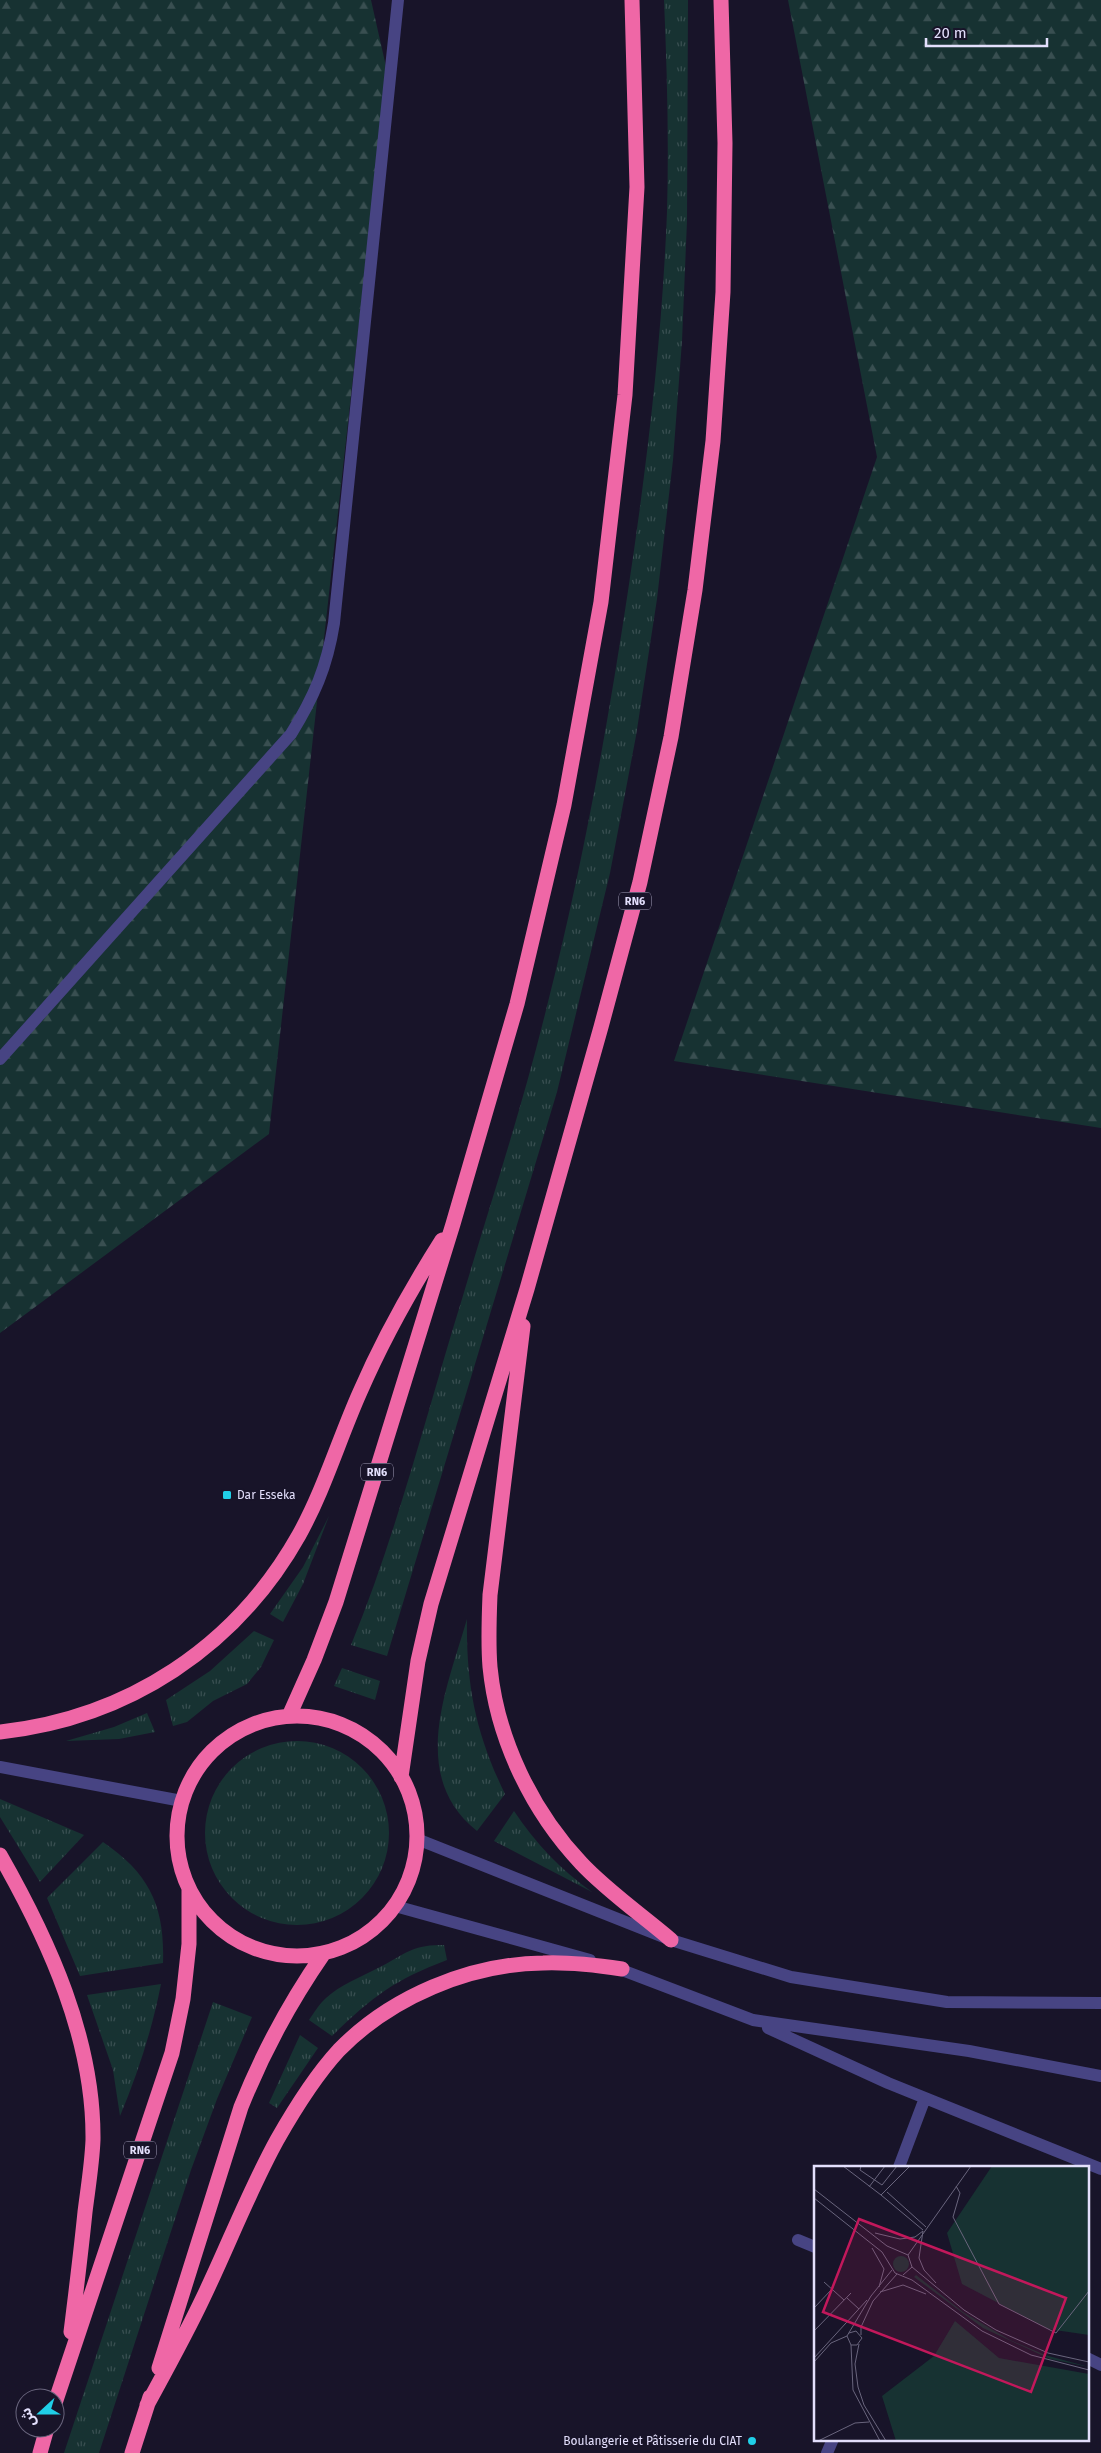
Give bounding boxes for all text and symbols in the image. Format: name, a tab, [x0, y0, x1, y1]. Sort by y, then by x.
scale bar	[926, 15, 1047, 47]
text: 20 m	[934, 24, 967, 42]
road number: RN6	[619, 892, 651, 909]
road number: RN6	[361, 1464, 393, 1480]
place label: Dar Esseka	[237, 1488, 295, 1502]
marker: Dar Esseka	[221, 1489, 233, 1501]
road number: RN6	[124, 2142, 156, 2158]
inset map	[814, 2166, 1088, 2440]
north arrow	[15, 2388, 65, 2438]
text: ش	[17, 2405, 40, 2429]
place label: Boulangerie et Pâtisserie du CIAT	[563, 2434, 743, 2448]
marker: Boulangerie et Pâtisserie du CIAT	[746, 2435, 758, 2447]

